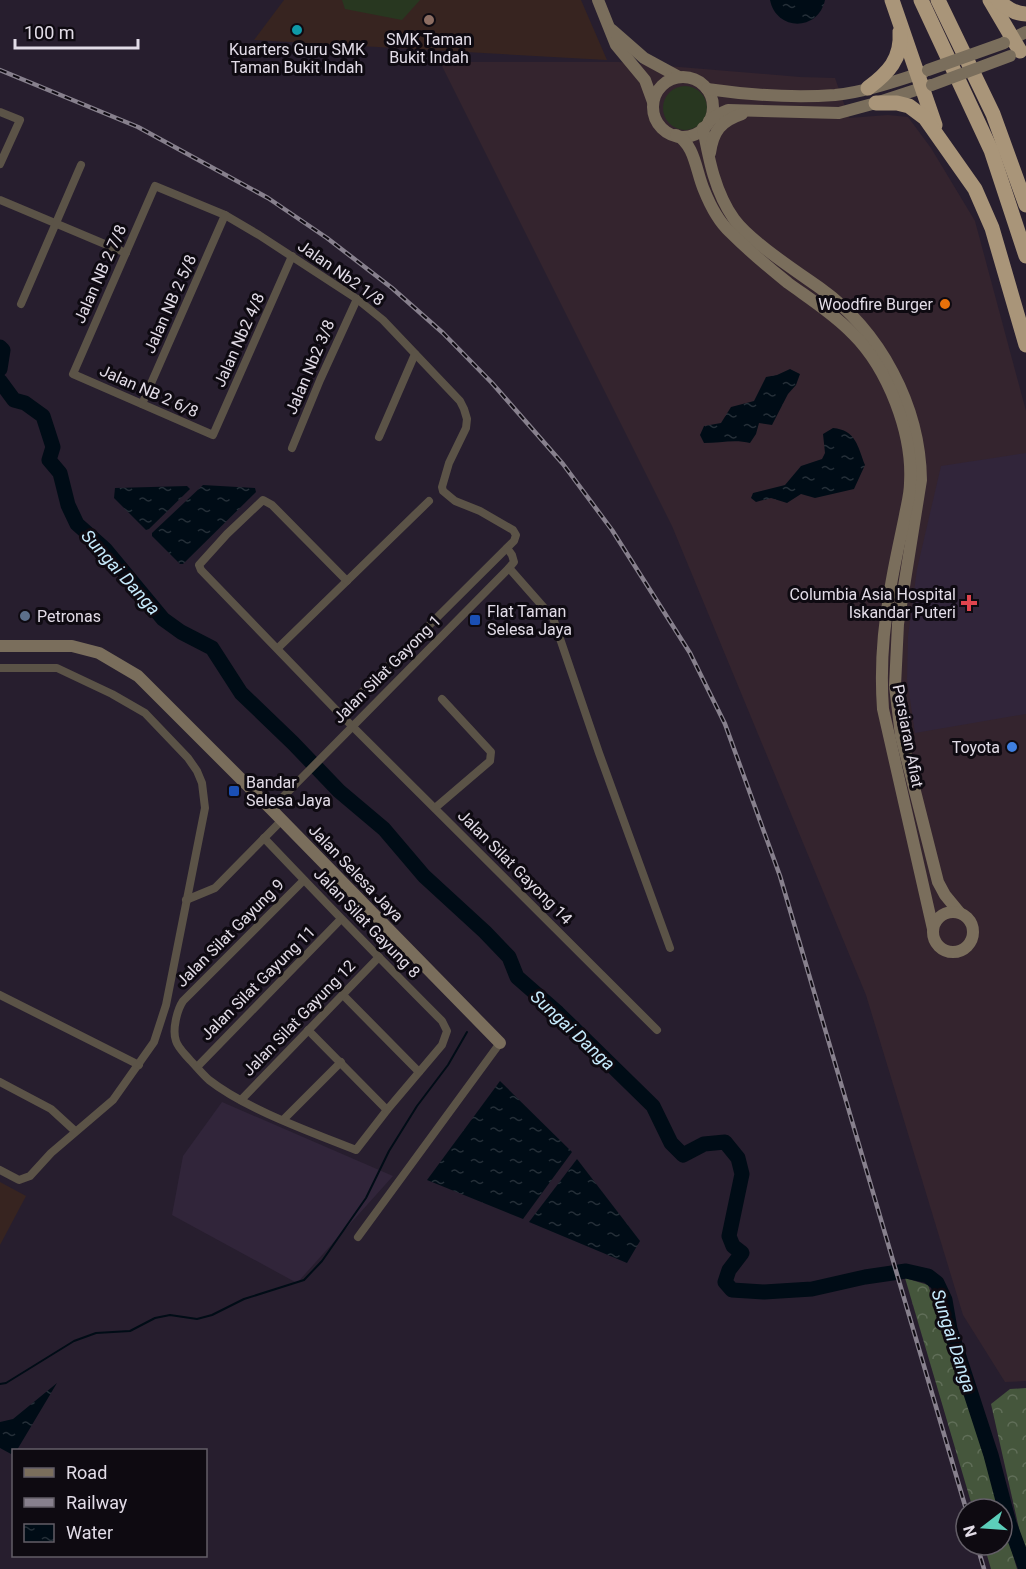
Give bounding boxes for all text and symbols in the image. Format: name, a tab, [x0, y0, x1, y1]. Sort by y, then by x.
scale bar	[15, 12, 138, 50]
marker: SMK Taman Bukit Indah	[422, 13, 436, 27]
text: 100 m	[24, 22, 75, 43]
marker: Kuarters Guru SMK Taman Bukit Indah	[290, 23, 304, 37]
place label: SMK Taman Bukit Indah	[386, 30, 472, 67]
place label: Kuarters Guru SMK Taman Bukit Indah	[229, 40, 366, 77]
street label: Jalan NB 2 7/8	[70, 222, 130, 326]
street label: Jalan Nb2 1/8	[294, 236, 388, 310]
street label: Jalan NB 2 5/8	[140, 252, 200, 356]
street label: Jalan Nb2 4/8	[210, 290, 268, 390]
place label: Woodfire Burger	[818, 295, 934, 314]
marker: Woodfire Burger	[938, 297, 952, 311]
street label: Jalan Nb2 3/8	[282, 317, 338, 417]
street label: Jalan NB 2 6/8	[97, 361, 201, 421]
water label: Sungai Danga	[77, 525, 165, 619]
place label: Columbia Asia Hospital Iskandar Puteri	[789, 585, 956, 622]
marker: Columbia Asia Hospital Iskandar Puteri	[960, 594, 978, 612]
place label: Flat Taman Selesa Jaya	[487, 602, 572, 639]
place label: Petronas	[37, 607, 101, 626]
marker: Petronas	[18, 609, 32, 623]
street label: Jalan Silat Gayong 1	[329, 611, 445, 727]
marker: Flat Taman Selesa Jaya	[468, 613, 482, 627]
street label: Persiaran Afiat	[889, 683, 927, 789]
place label: Toyota	[952, 738, 1000, 757]
marker: Toyota	[1005, 740, 1019, 754]
place label: Bandar Selesa Jaya	[246, 773, 331, 810]
marker: Bandar Selesa Jaya	[227, 784, 241, 798]
street label: Jalan Silat Gayong 14	[454, 806, 576, 928]
street label: Jalan Selesa Jaya	[305, 820, 407, 926]
street label: Jalan Silat Gayung 8	[310, 864, 424, 982]
street label: Jalan Silat Gayung 9	[172, 875, 288, 991]
street label: Jalan Silat Gayung 11	[197, 922, 319, 1044]
street label: Jalan Silat Gayung 12	[239, 956, 359, 1080]
water label: Sungai Danga	[527, 986, 619, 1074]
water label: Sungai Danga	[927, 1287, 981, 1395]
legend	[12, 1449, 207, 1557]
text: Road	[66, 1462, 107, 1483]
text: Railway	[66, 1492, 128, 1513]
north arrow	[954, 1497, 1014, 1557]
text: Water	[66, 1522, 113, 1543]
text: N	[959, 1523, 981, 1539]

